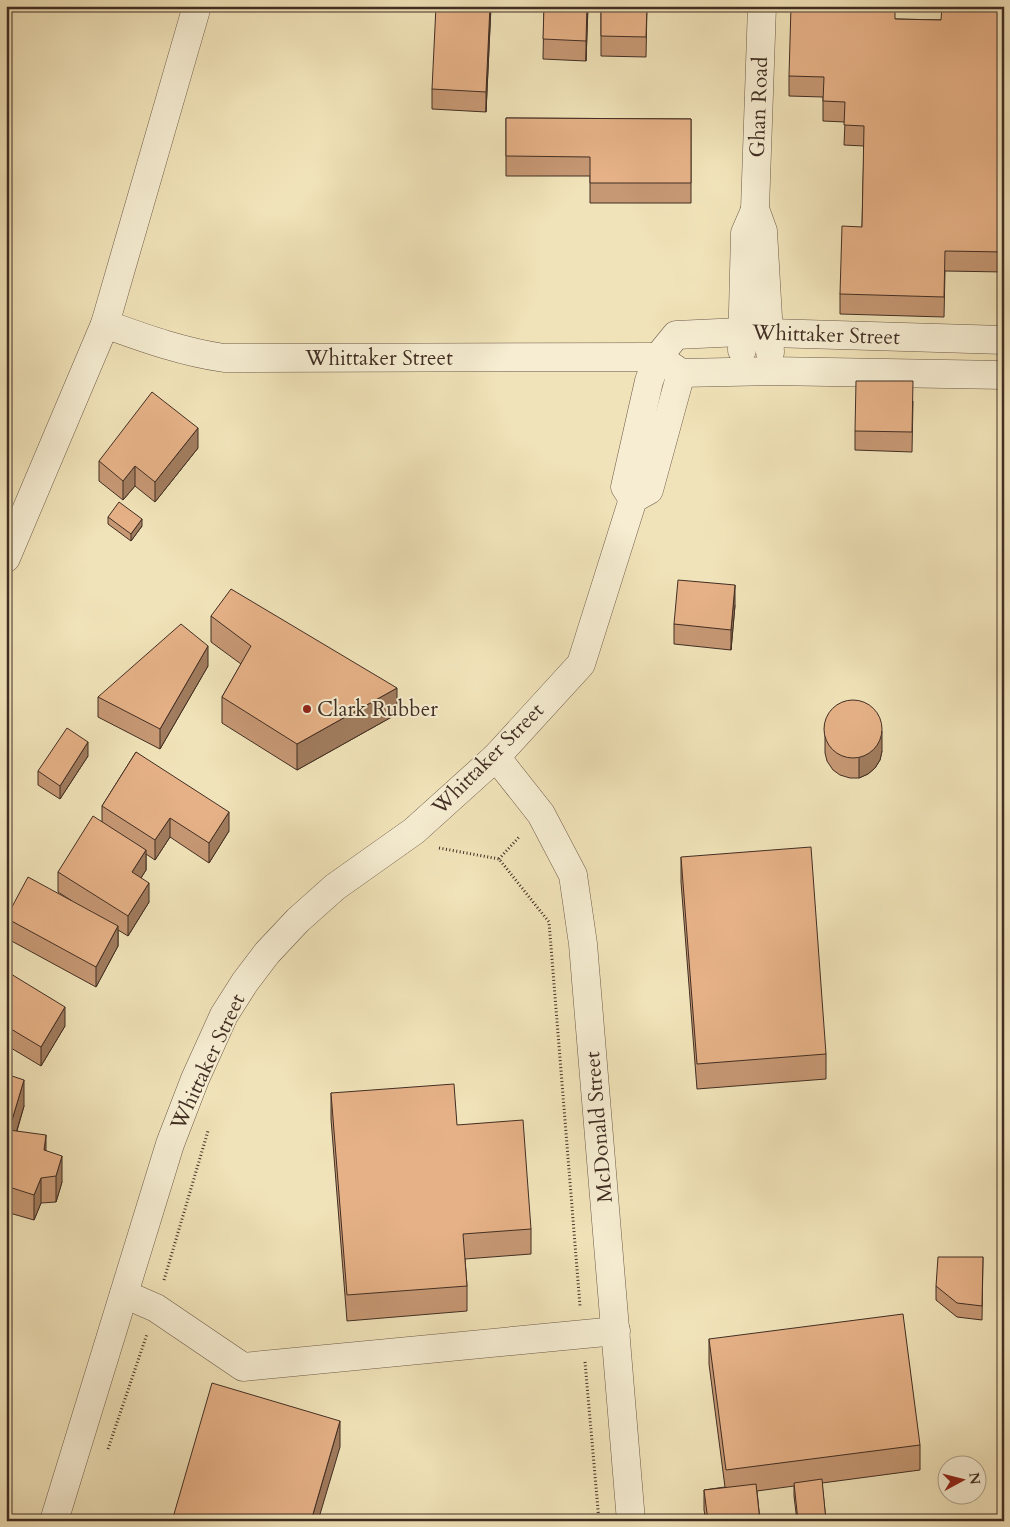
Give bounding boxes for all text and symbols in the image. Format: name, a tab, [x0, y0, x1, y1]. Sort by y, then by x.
street label: Ghan Road	[743, 56, 775, 158]
street label: Whittaker Street	[751, 318, 901, 352]
street label: Whittaker Street	[304, 344, 453, 373]
place label: Clark Rubber	[317, 695, 438, 724]
street label: Whittaker Street	[425, 696, 551, 822]
marker: Clark Rubber	[301, 703, 313, 715]
street label: Whittaker Street	[163, 989, 252, 1136]
street label: McDonald Street	[578, 1050, 620, 1204]
north arrow	[938, 1454, 988, 1504]
text: N	[964, 1471, 985, 1486]

